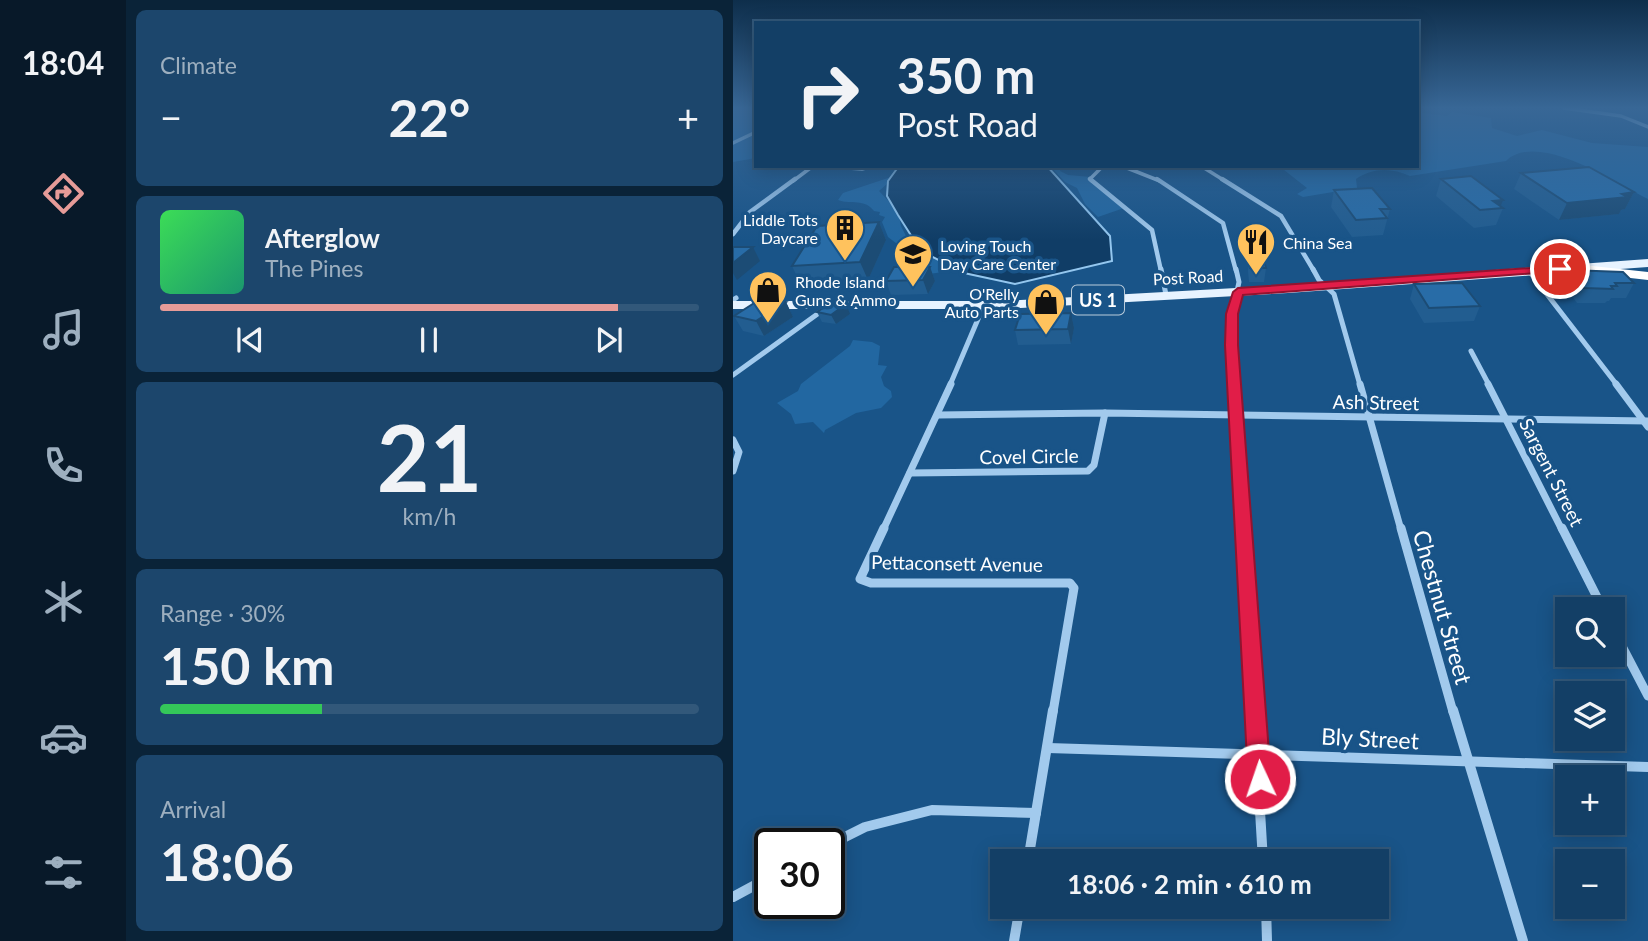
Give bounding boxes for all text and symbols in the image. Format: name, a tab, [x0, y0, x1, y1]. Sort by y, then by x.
text: 18:04	[22, 43, 104, 82]
text: 350 m	[897, 46, 1035, 104]
icon: right	[782, 49, 873, 140]
text: Climate	[160, 51, 237, 79]
text: 22°	[389, 86, 470, 148]
text: −	[160, 94, 182, 140]
text: +	[677, 94, 699, 140]
text: Post Road	[897, 105, 1038, 144]
icon: directions	[39, 169, 88, 218]
building icon: Liddle Tots Daycare	[824, 207, 866, 262]
place label: Liddle Tots Daycare	[743, 210, 818, 247]
restaurant icon: China Sea	[1235, 221, 1277, 276]
text: Afterglow	[265, 222, 380, 254]
school or university icon: Loving Touch Day Care Center	[892, 233, 934, 288]
place label: China Sea	[1283, 233, 1352, 252]
place label: Loving Touch Day Care Center	[940, 236, 1056, 273]
pin	[1530, 239, 1590, 299]
icon: arrive	[1541, 250, 1579, 288]
text: The Pines	[265, 254, 363, 282]
street label: Post Road	[1152, 266, 1224, 288]
shop icon: Rhode Island Guns & Ammo	[747, 269, 789, 324]
place label: Rhode Island Guns & Ammo	[795, 272, 897, 309]
shop icon: O'Relly Auto Parts	[1025, 281, 1067, 336]
place label: O'Relly Auto Parts	[945, 284, 1020, 321]
road number: US 1	[1072, 286, 1124, 314]
icon: music	[39, 305, 88, 354]
icon: previous	[231, 321, 269, 359]
icon: pause	[410, 321, 448, 359]
icon: next	[590, 321, 628, 359]
street label: Ash Street	[1333, 390, 1420, 414]
text: 21	[377, 402, 482, 511]
street label: Sargent Street	[1515, 414, 1589, 530]
icon: phone	[39, 441, 88, 490]
street label: Covel Circle	[979, 444, 1079, 468]
text: km/h	[403, 502, 456, 530]
street label: Chestnut Street	[1408, 527, 1479, 688]
street label: Pettaconsett Avenue	[871, 550, 1043, 576]
icon: climate	[39, 577, 88, 626]
map controls	[1555, 597, 1625, 919]
button: search	[1555, 597, 1625, 667]
text: Range · 30%	[160, 599, 285, 627]
text: 150 km	[160, 634, 334, 696]
button: layers	[1555, 681, 1625, 751]
icon: car	[39, 713, 88, 762]
street label: Bly Street	[1320, 721, 1420, 755]
position arrow	[1223, 742, 1297, 816]
button: +	[1555, 765, 1625, 835]
text: Arrival	[160, 795, 226, 823]
speed limit sign: 30	[754, 828, 845, 919]
text: 18:06	[160, 830, 294, 892]
icon: filters	[39, 848, 88, 897]
button: −	[1555, 849, 1625, 919]
text: 18:06 · 2 min · 610 m	[1067, 868, 1312, 900]

